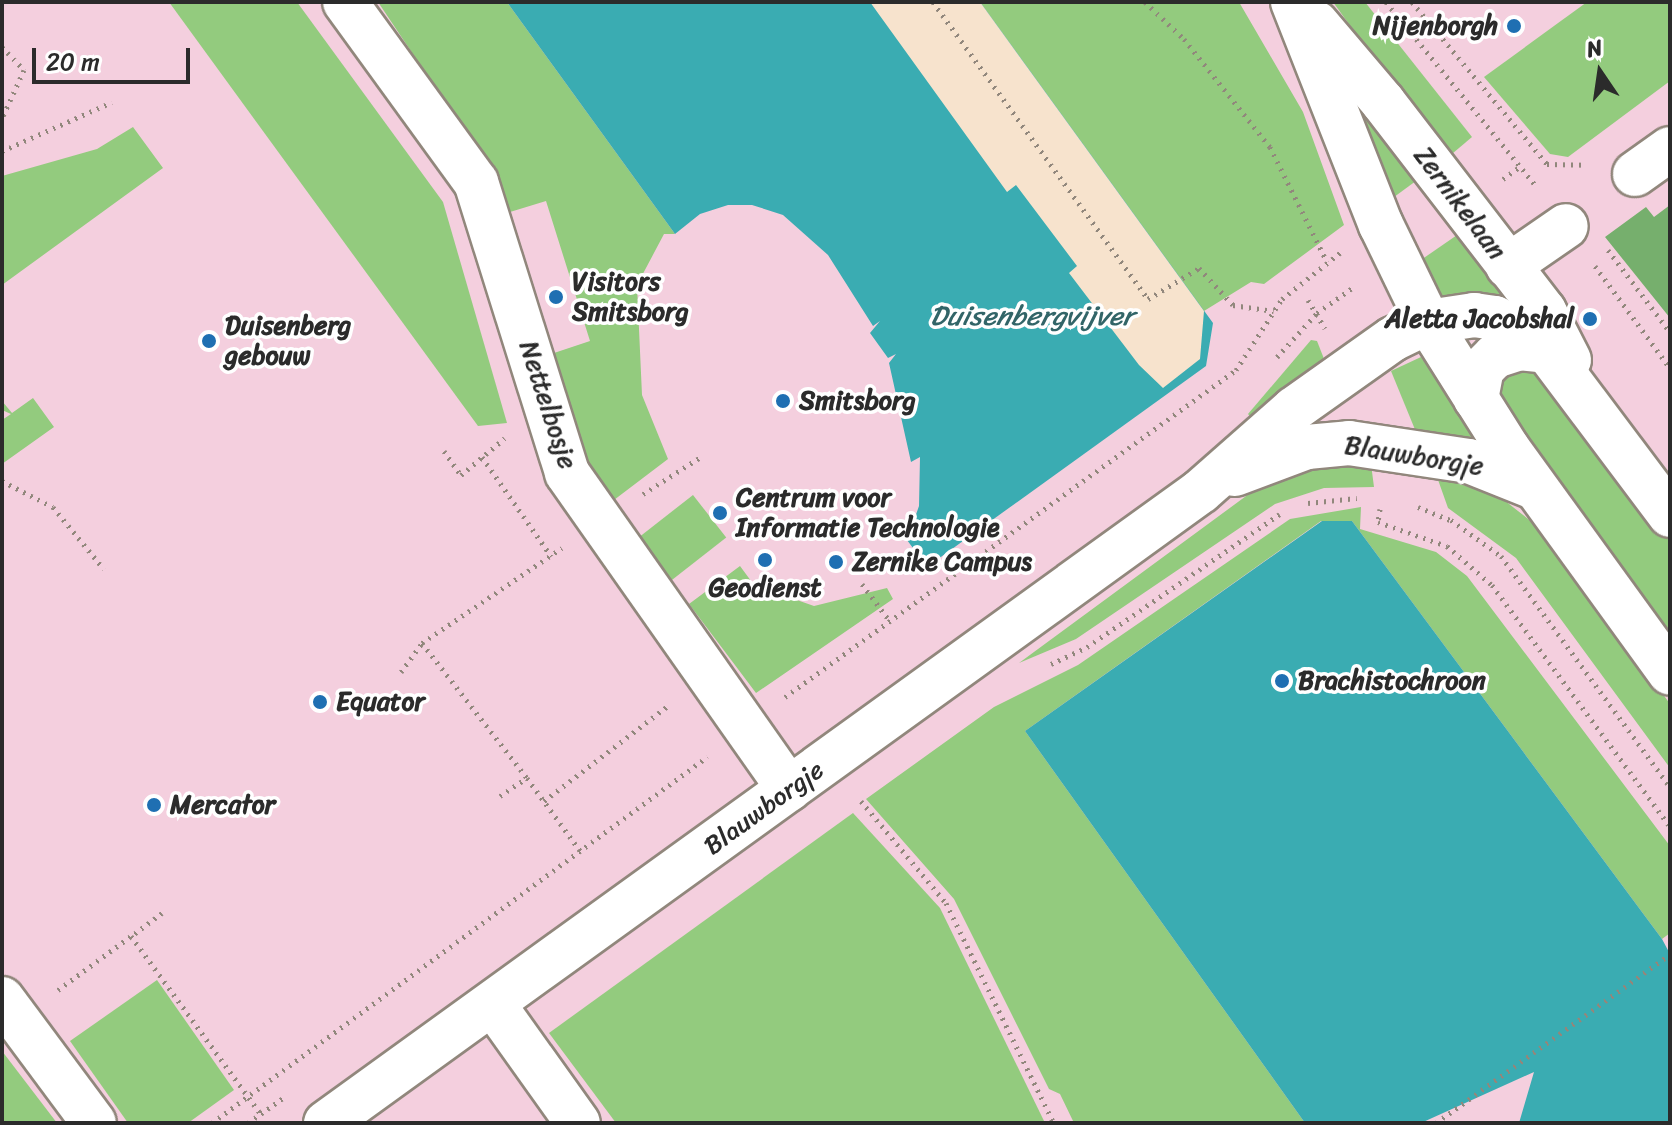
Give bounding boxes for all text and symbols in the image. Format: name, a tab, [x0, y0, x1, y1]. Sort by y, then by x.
place label: Nijenborgh	[1373, 10, 1498, 42]
marker: Nijenborgh	[1505, 17, 1523, 35]
text: N	[1583, 27, 1606, 69]
scale bar	[36, 32, 194, 82]
north arrow	[1560, 32, 1640, 112]
text: 20 m	[46, 41, 100, 83]
street label: Zernikelaan	[1407, 140, 1513, 266]
place label: Visitors Smitsborg	[572, 266, 689, 328]
marker: Visitors Smitsborg	[547, 288, 565, 306]
water label: Duisenbergvijver	[930, 299, 1134, 333]
place label: Aletta Jacobshal	[1385, 303, 1574, 335]
place label: Duisenberg gebouw	[225, 310, 351, 372]
marker: Aletta Jacobshal	[1581, 310, 1599, 328]
marker: Duisenberg gebouw	[200, 332, 218, 350]
street label: Nettelbosje	[513, 337, 583, 473]
place label: Smitsborg	[799, 385, 916, 417]
marker: Smitsborg	[774, 392, 792, 410]
street label: Blauwborgje	[1342, 430, 1486, 482]
place label: Centrum voor Informatie Technologie	[736, 482, 1000, 544]
marker: Centrum voor Informatie Technologie	[711, 504, 729, 522]
place label: Zernike Campus	[852, 546, 1032, 578]
marker: Geodienst	[756, 551, 774, 569]
marker: Zernike Campus	[827, 553, 845, 571]
place label: Geodienst	[708, 572, 822, 604]
place label: Brachistochroon	[1298, 665, 1486, 697]
marker: Brachistochroon	[1273, 672, 1291, 690]
place label: Equator	[336, 686, 425, 718]
marker: Equator	[311, 693, 329, 711]
street label: Blauwborgje	[698, 754, 830, 862]
place label: Mercator	[170, 789, 275, 821]
marker: Mercator	[145, 796, 163, 814]

